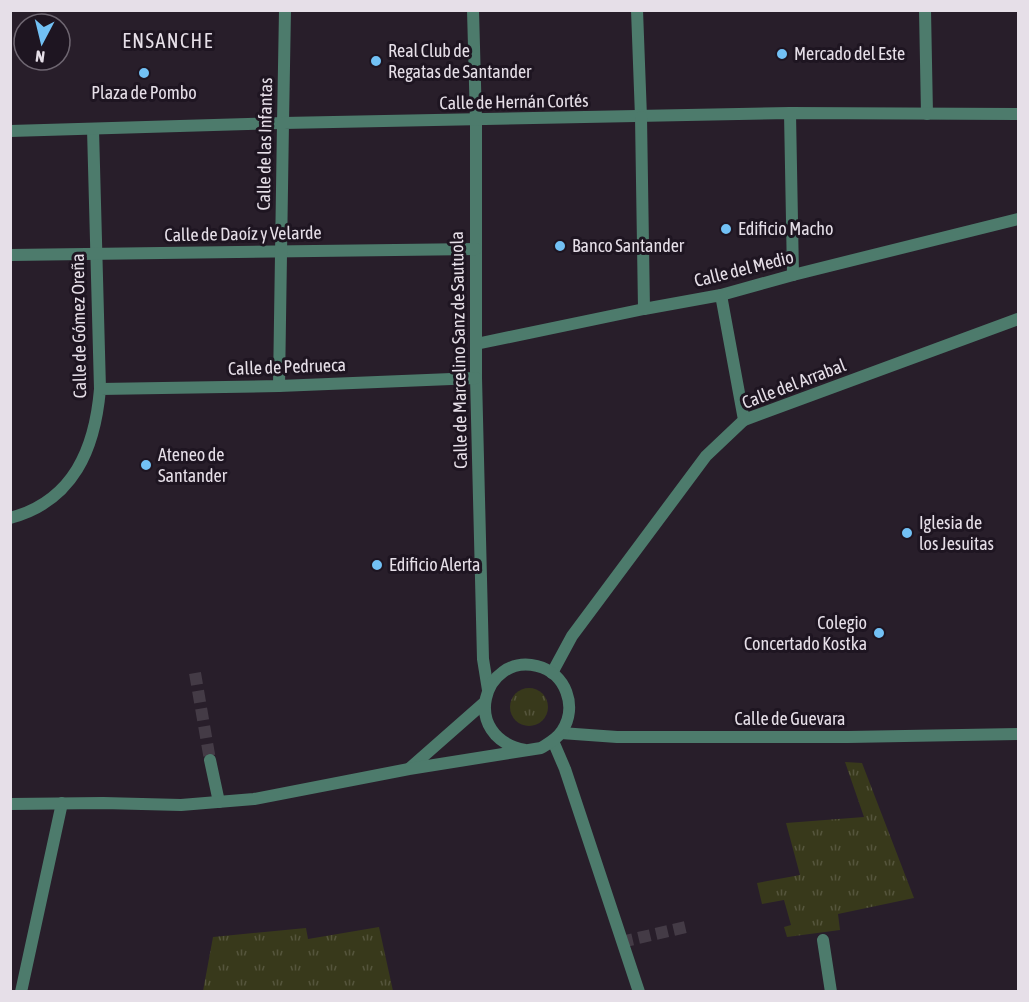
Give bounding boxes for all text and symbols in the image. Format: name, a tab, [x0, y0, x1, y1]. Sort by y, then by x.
north arrow	[12, 12, 72, 72]
district label: ENSANCHE	[122, 29, 214, 52]
place label: Real Club de Regatas de Santander	[388, 40, 532, 82]
place label: Mercado del Este	[794, 43, 905, 64]
text: N	[34, 47, 46, 66]
marker: Mercado del Este	[775, 47, 789, 61]
marker: Real Club de Regatas de Santander	[369, 54, 383, 68]
marker: Plaza de Pombo	[137, 66, 151, 80]
street label: Calle de las Infantas	[253, 77, 276, 211]
place label: Plaza de Pombo	[91, 82, 197, 103]
street label: Calle de Hernán Cortés	[439, 90, 589, 113]
place label: Edificio Macho	[738, 218, 833, 239]
street label: Calle de Daoíz y Velarde	[164, 222, 322, 245]
marker: Edificio Macho	[719, 222, 733, 236]
street label: Calle de Marcelino Sanz de Sautuola	[446, 231, 471, 469]
place label: Banco Santander	[572, 235, 685, 256]
marker: Banco Santander	[553, 239, 567, 253]
street label: Calle del Medio	[692, 246, 796, 291]
street label: Calle de Gómez Oreña	[67, 253, 90, 399]
street label: Calle de Pedrueca	[228, 354, 346, 379]
street label: Calle del Arrabal	[739, 354, 849, 413]
place label: Ateneo de Santander	[158, 444, 228, 486]
marker: Ateneo de Santander	[139, 458, 153, 472]
place label: Iglesia de los Jesuitas	[919, 512, 994, 554]
marker: Iglesia de los Jesuitas	[900, 526, 914, 540]
place label: Edificio Alerta	[389, 554, 480, 575]
marker: Edificio Alerta	[370, 558, 384, 572]
place label: Colegio Concertado Kostka	[744, 612, 867, 654]
marker: Colegio Concertado Kostka	[872, 626, 886, 640]
street label: Calle de Guevara	[735, 708, 845, 729]

